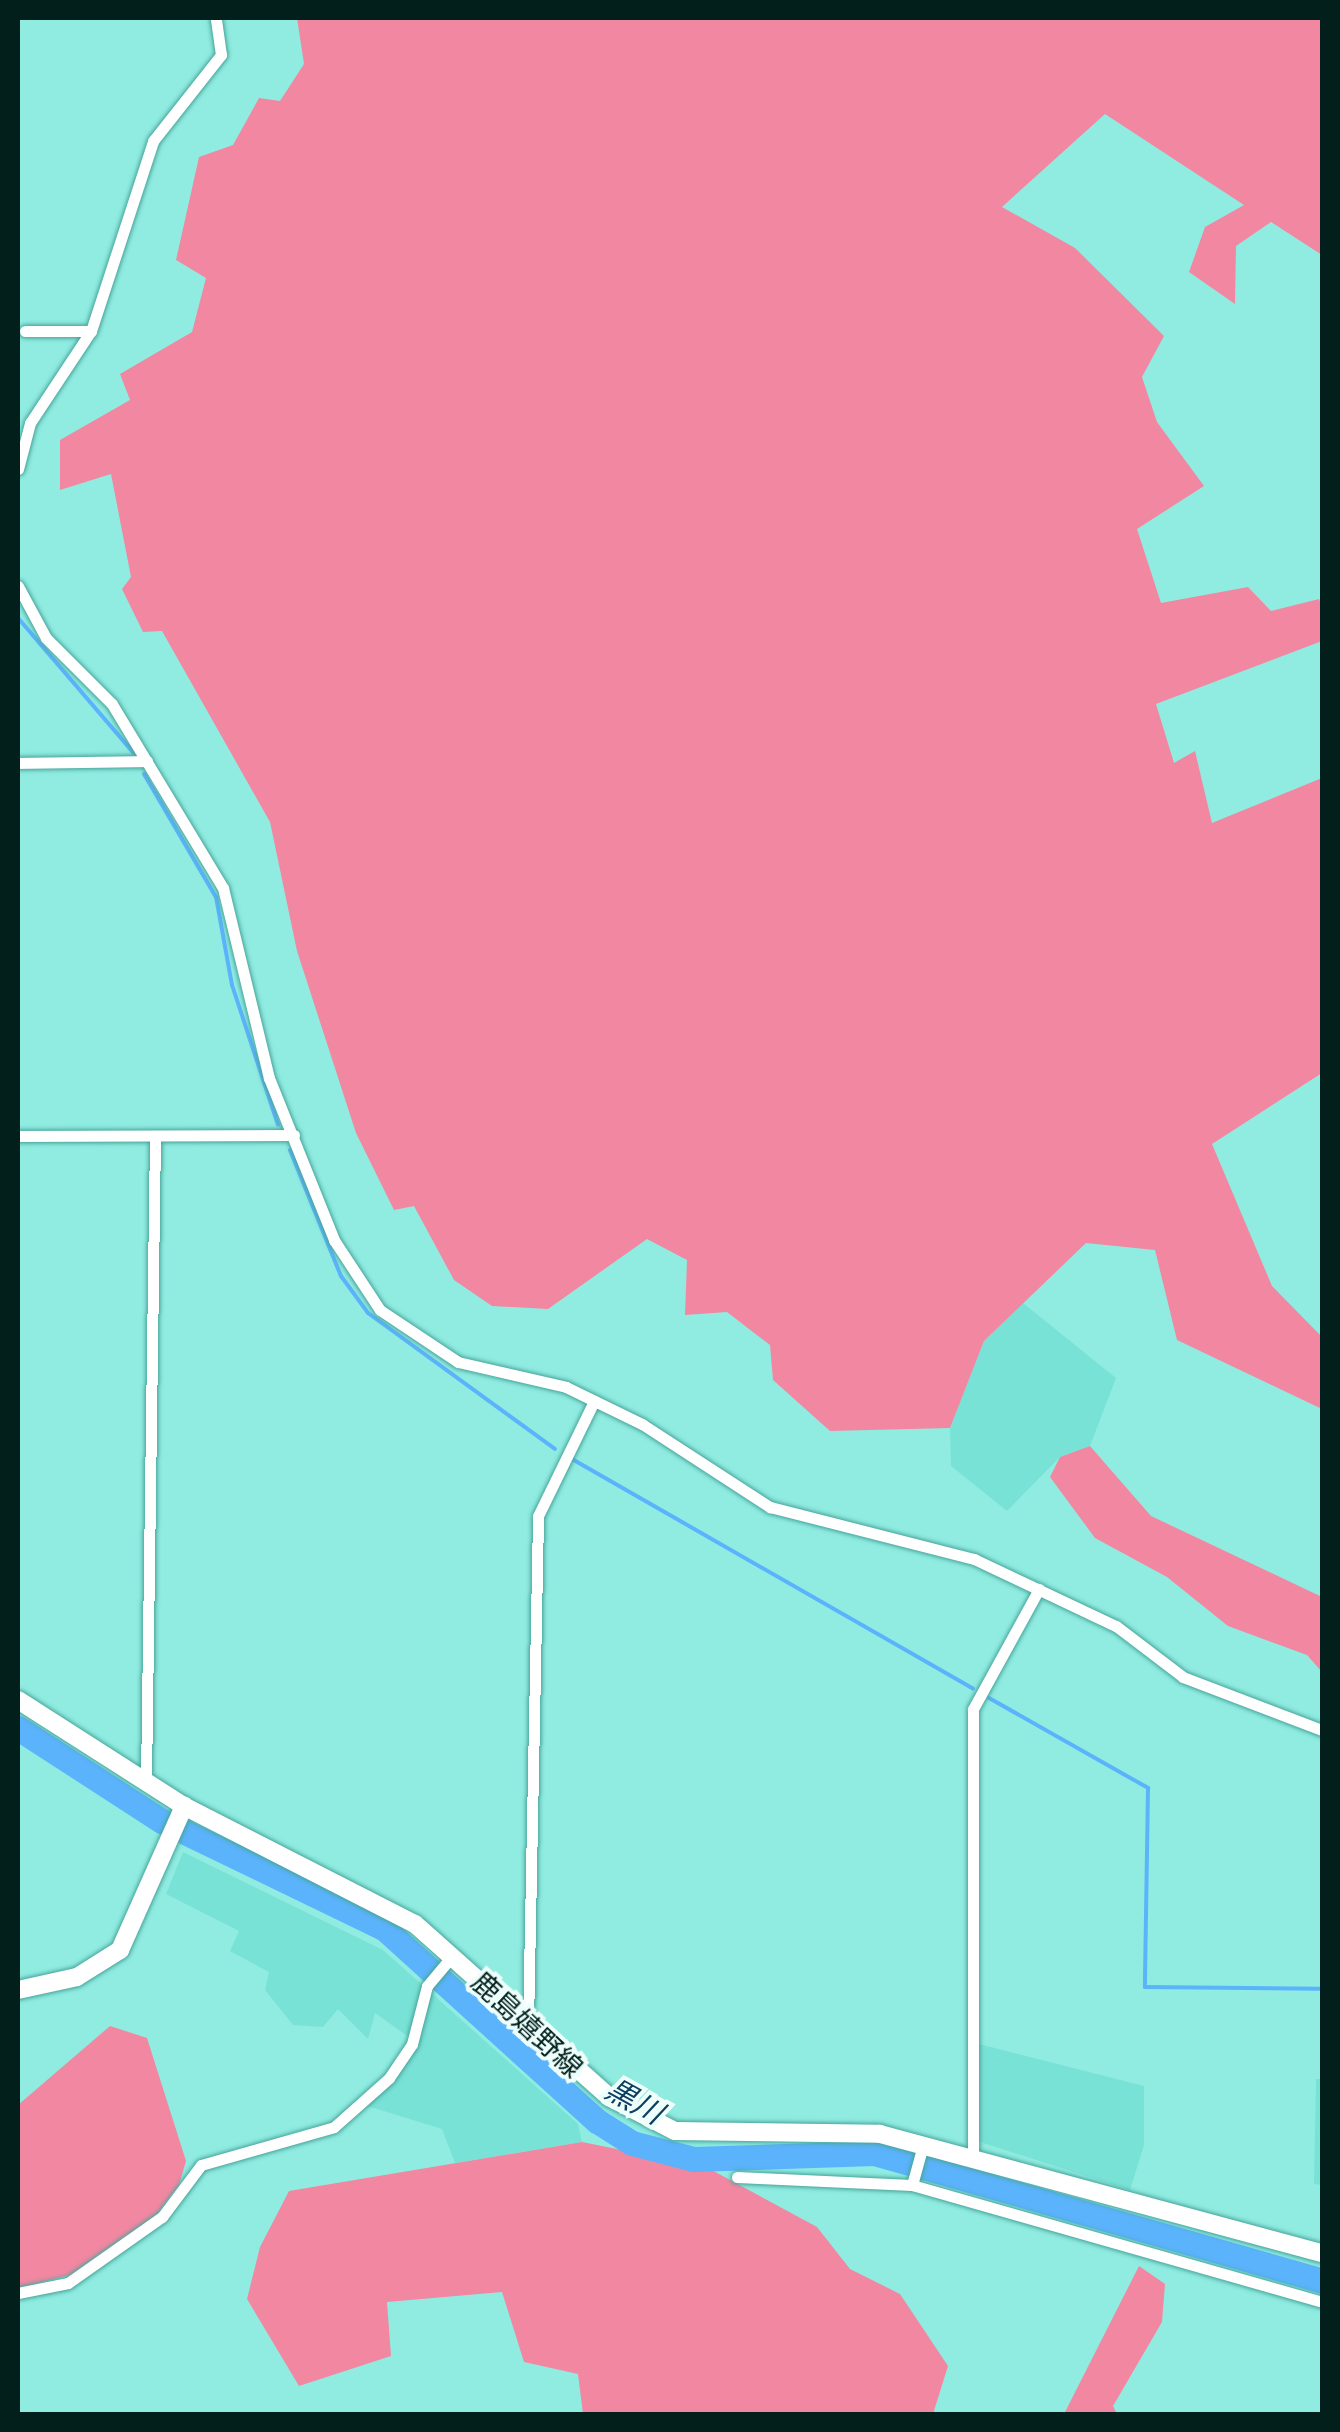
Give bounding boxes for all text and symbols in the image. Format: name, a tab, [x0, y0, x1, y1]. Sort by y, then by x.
street label: 鹿島嬉野線	[465, 1964, 591, 2084]
water label: 黒川	[600, 2070, 670, 2130]

